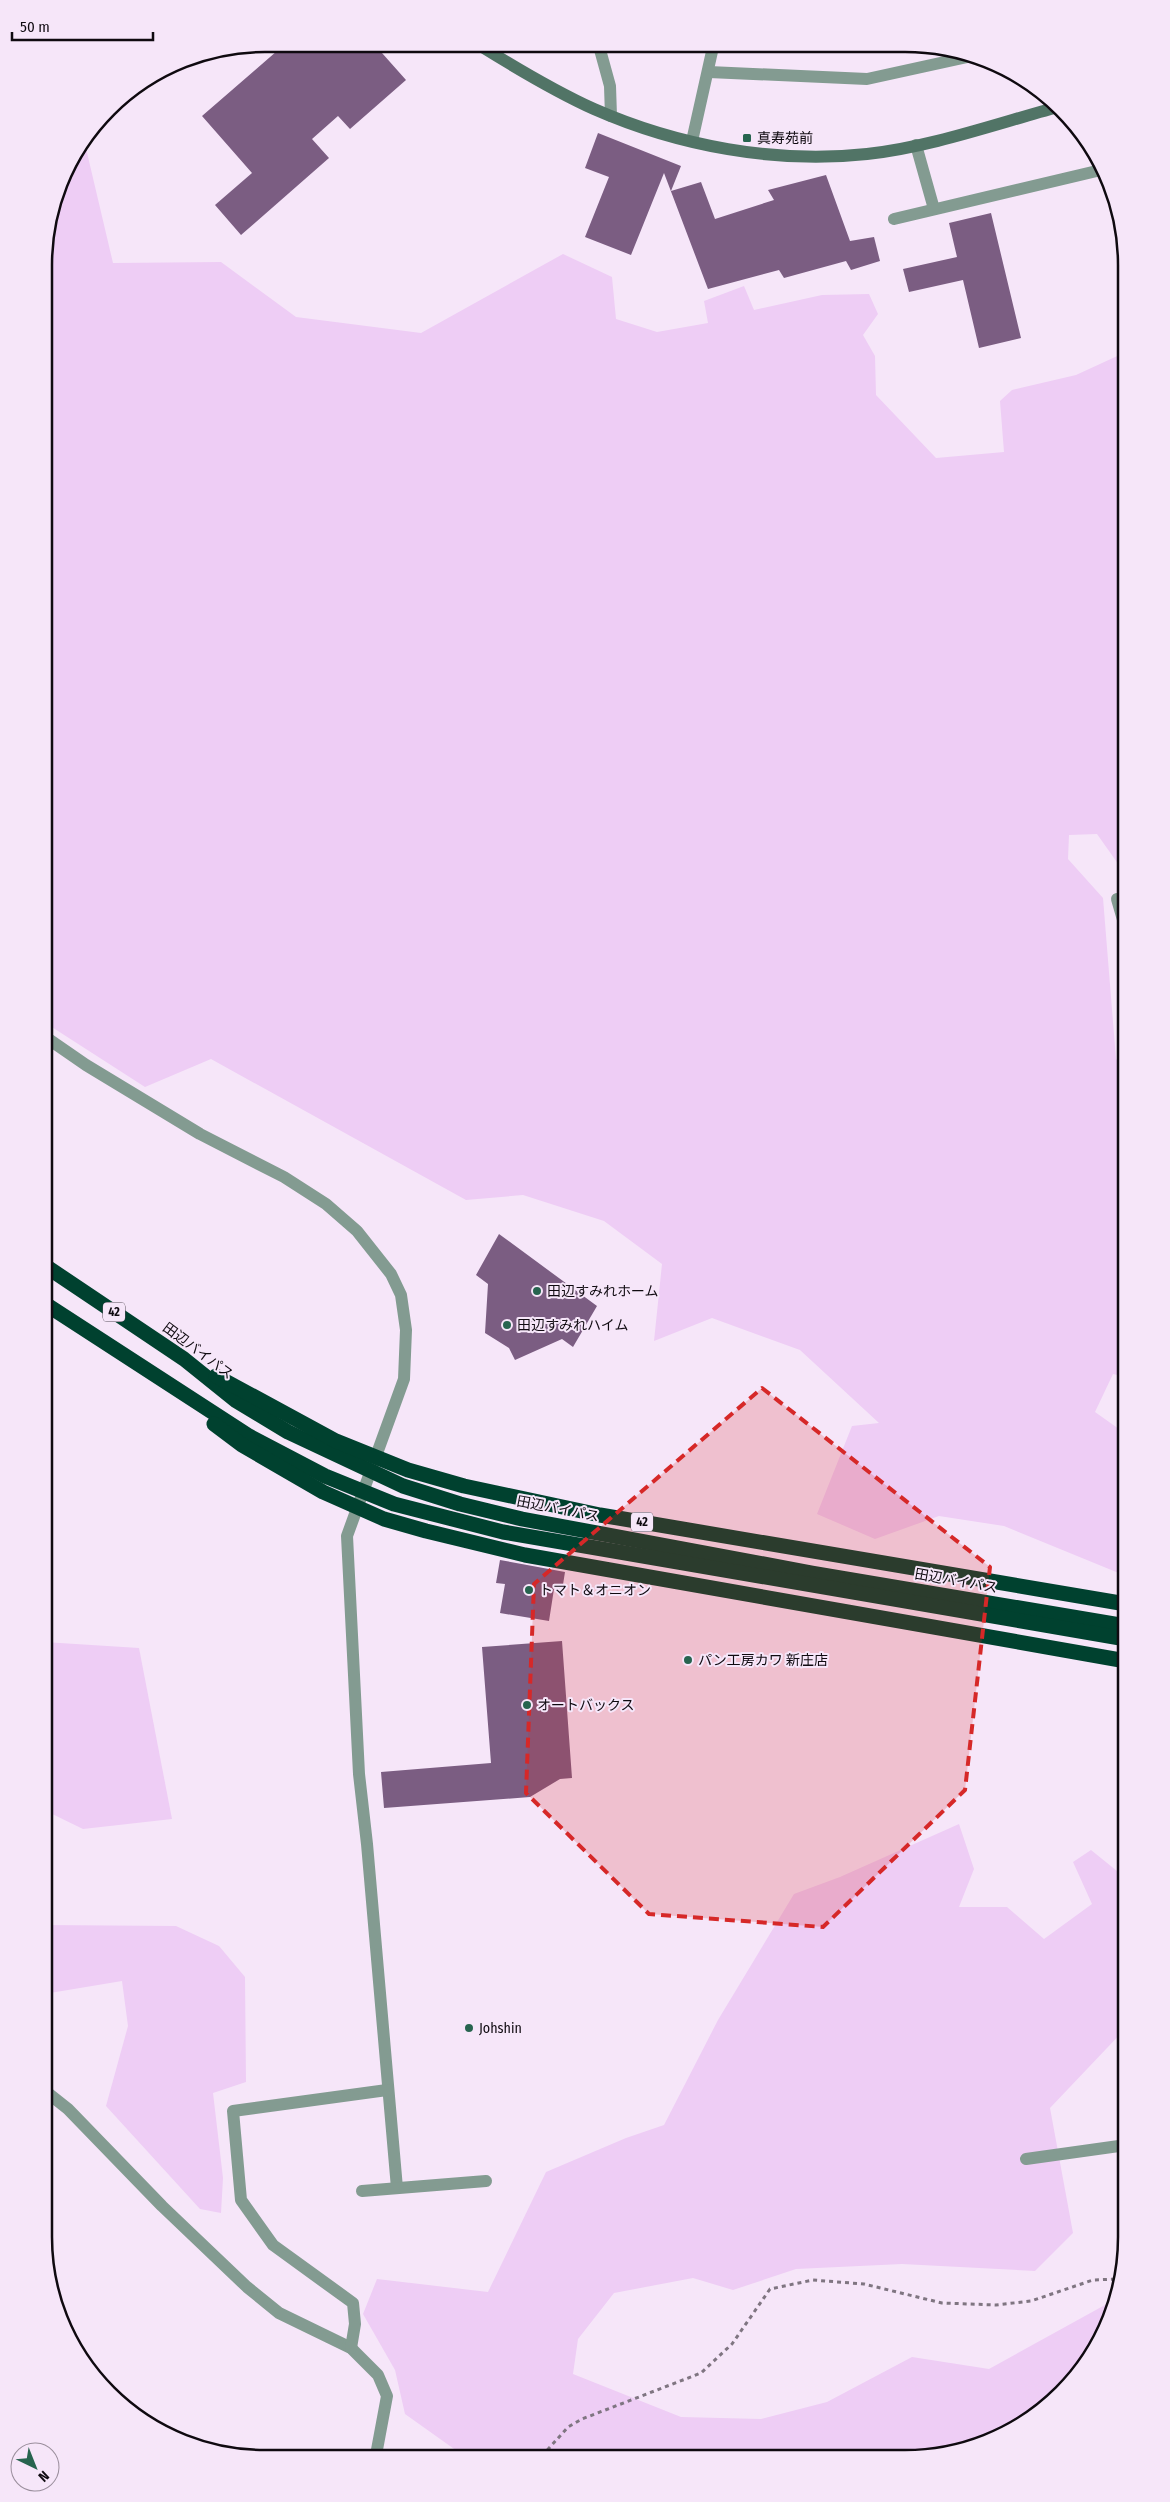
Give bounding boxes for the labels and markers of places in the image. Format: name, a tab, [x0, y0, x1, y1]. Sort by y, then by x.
place label: 真寿苑前	[757, 130, 813, 147]
marker: 真寿苑前	[741, 132, 753, 144]
place label: 田辺すみれホーム	[547, 1283, 659, 1300]
marker: 田辺すみれホーム	[531, 1285, 543, 1297]
place label: 田辺すみれハイム	[517, 1317, 628, 1334]
marker: 田辺すみれハイム	[501, 1319, 513, 1331]
place label: トマト＆オニオン	[539, 1582, 651, 1599]
marker: トマト＆オニオン	[523, 1584, 535, 1596]
place label: パン工房カワ 新庄店	[698, 1652, 828, 1669]
marker: パン工房カワ 新庄店	[682, 1654, 694, 1666]
place label: オートバックス	[537, 1697, 635, 1714]
marker: オートバックス	[521, 1699, 533, 1711]
place label: Johshin	[479, 2020, 522, 2037]
marker: Johshin	[463, 2022, 475, 2034]

